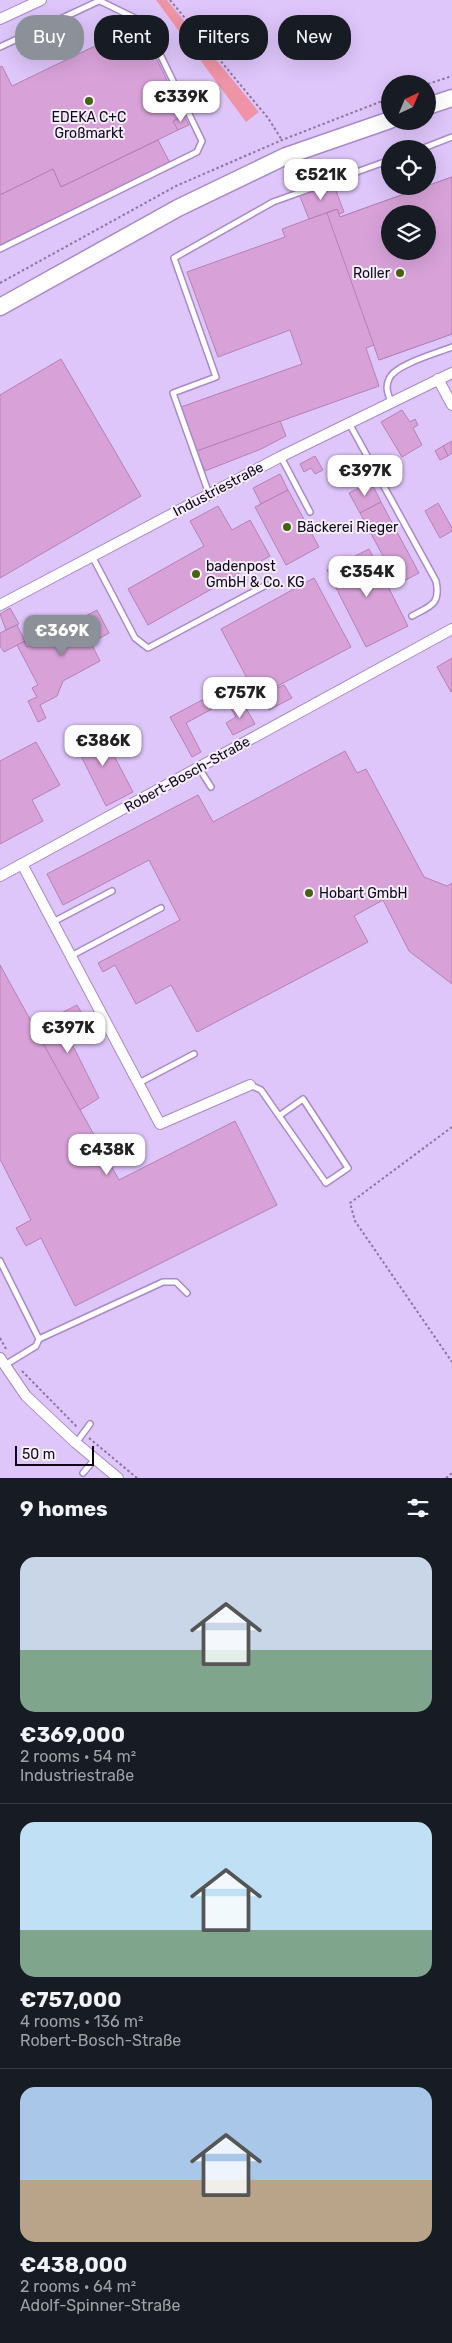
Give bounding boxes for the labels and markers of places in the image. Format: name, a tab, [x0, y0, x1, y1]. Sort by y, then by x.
pin: €339K	[146, 80, 216, 123]
marker: EDEKA C+C Großmarkt	[83, 95, 95, 107]
place label: EDEKA C+C Großmarkt	[52, 109, 126, 142]
pin: €521K	[286, 158, 356, 201]
place label: Roller	[353, 265, 391, 282]
marker: Roller	[394, 267, 406, 279]
pin: €397K	[330, 454, 400, 497]
place label: Bäckerei Rieger	[297, 519, 399, 536]
marker: Bäckerei Rieger	[281, 521, 293, 533]
pin: €354K	[332, 556, 402, 598]
place label: badenpost GmbH & Co. KG	[206, 558, 305, 591]
marker: badenpost GmbH & Co. KG	[190, 568, 202, 580]
pin: €369K	[27, 614, 97, 657]
pin: €757K	[205, 676, 275, 719]
pin: €386K	[68, 724, 138, 767]
place label: Hobart GmbH	[319, 885, 408, 902]
marker: Hobart GmbH	[303, 887, 315, 899]
pin: €397K	[33, 1012, 103, 1054]
pin: €438K	[72, 1134, 142, 1176]

